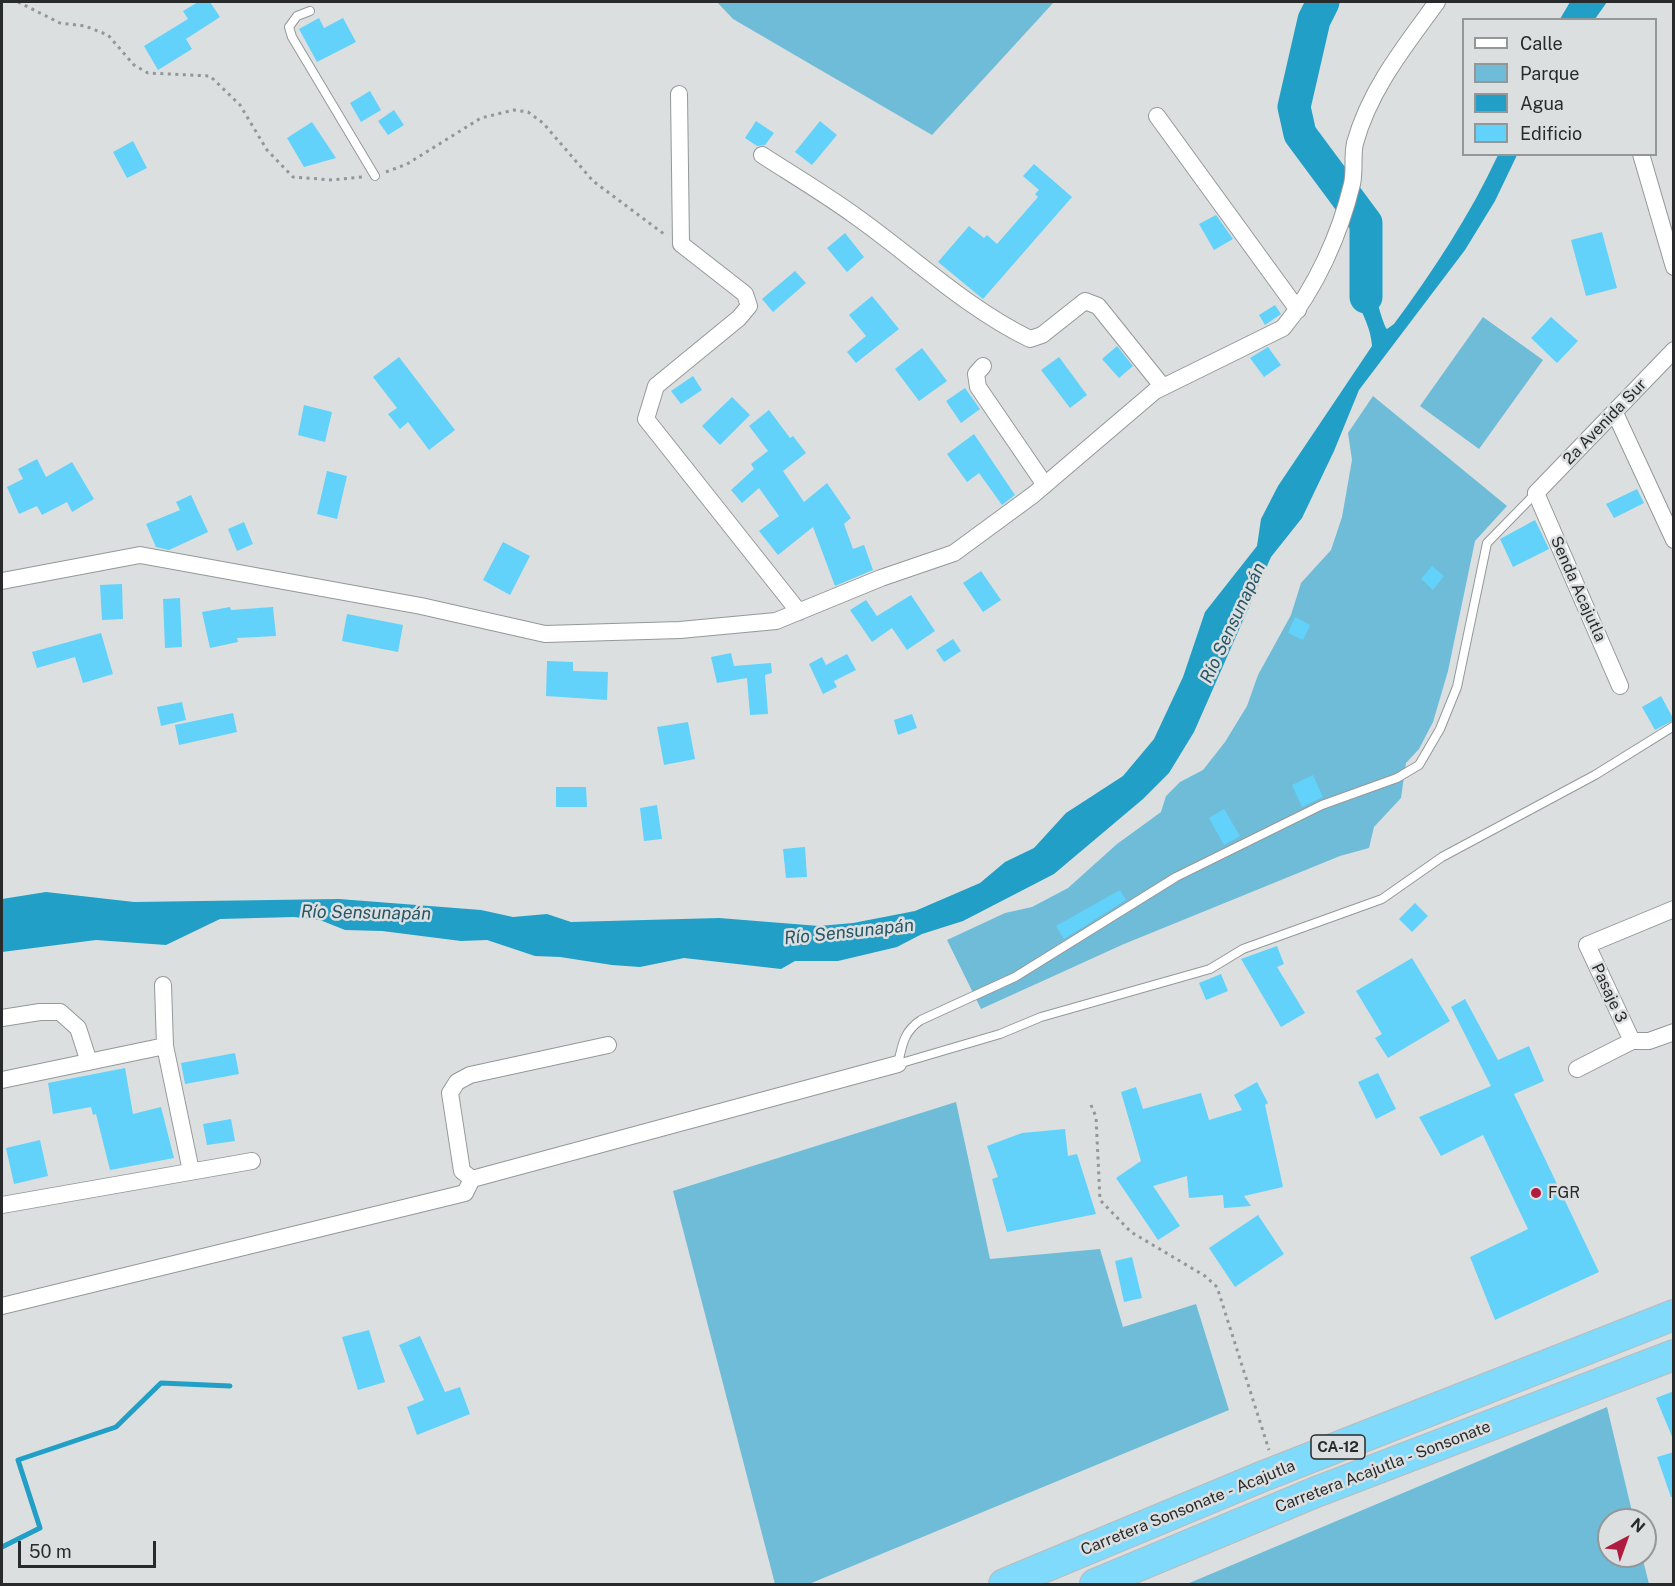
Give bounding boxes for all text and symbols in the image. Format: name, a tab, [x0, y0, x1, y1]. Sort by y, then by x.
legend	[1462, 18, 1657, 156]
text: Calle	[1520, 33, 1563, 54]
text: Parque	[1520, 63, 1580, 84]
text: Agua	[1520, 93, 1564, 114]
text: Edificio	[1520, 123, 1582, 144]
street label: 2a Avenida Sur	[1559, 375, 1651, 469]
street label: Senda Acajutla	[1546, 533, 1610, 645]
water label: Río Sensunapán	[1196, 559, 1270, 687]
water label: Río Sensunapán	[301, 901, 431, 925]
water label: Río Sensunapán	[783, 914, 915, 950]
street label: Pasaje 3	[1587, 960, 1631, 1026]
place label: FGR	[1548, 1183, 1580, 1203]
marker: FGR	[1529, 1186, 1543, 1200]
street label: Carretera Acajutla - Sonsonate	[1273, 1417, 1493, 1517]
road number: CA-12	[1311, 1435, 1365, 1459]
street label: Carretera Sonsonate - Acajutla	[1078, 1456, 1298, 1560]
north arrow	[1597, 1508, 1657, 1568]
text: N	[1627, 1514, 1649, 1537]
scale bar	[21, 1529, 159, 1567]
text: 50 m	[29, 1541, 72, 1562]

